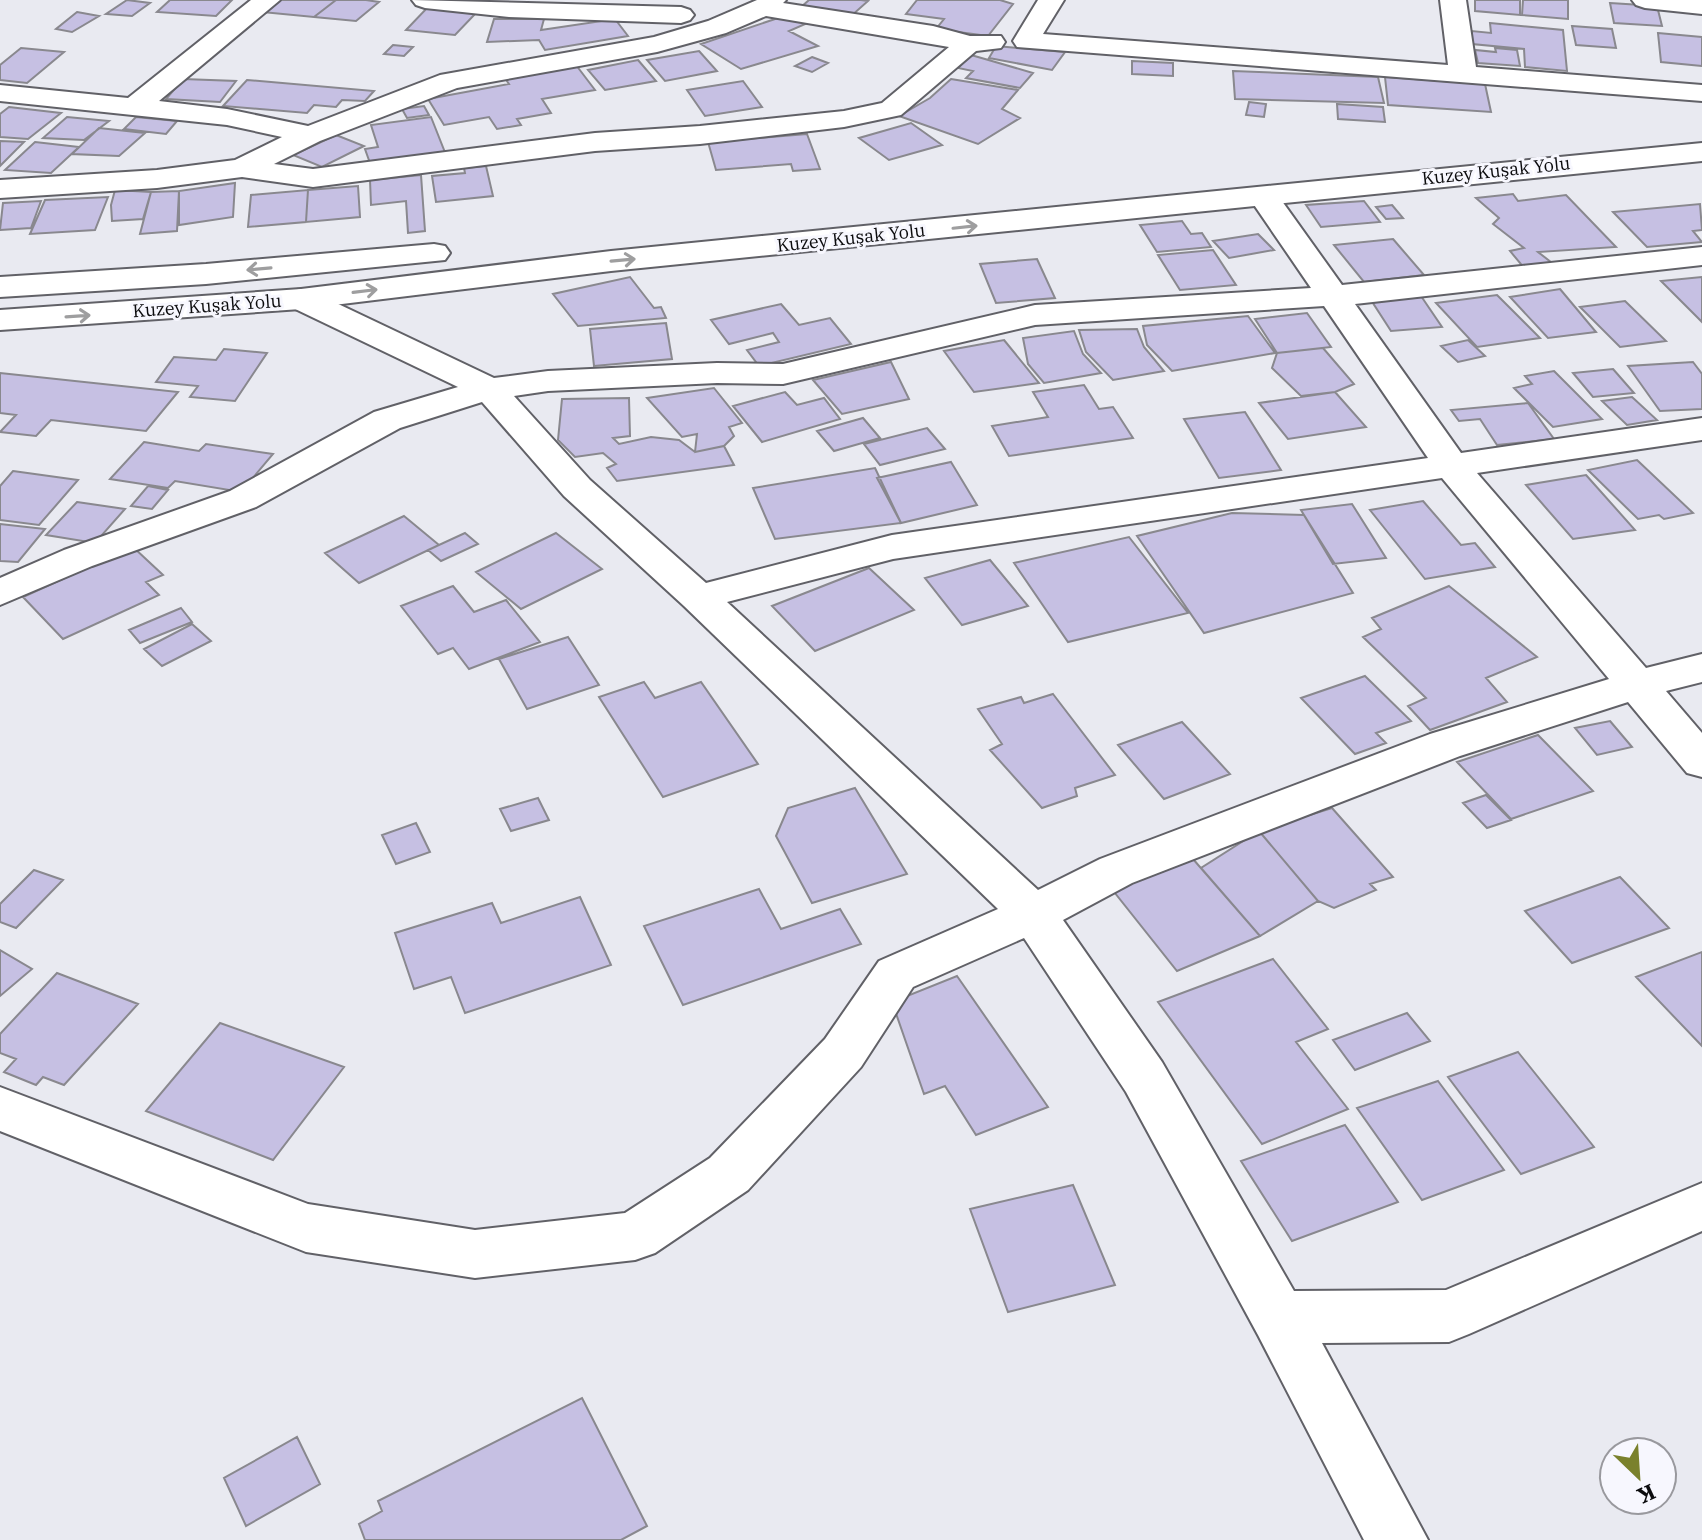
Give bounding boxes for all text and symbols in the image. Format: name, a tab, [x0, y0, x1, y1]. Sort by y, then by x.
street label: Kuzey Kuşak Yolu	[1421, 151, 1571, 190]
street label: Kuzey Kuşak Yolu	[776, 218, 926, 257]
one-way arrow	[951, 219, 978, 234]
one-way arrow	[609, 252, 636, 267]
one-way arrow	[246, 262, 273, 277]
one-way arrow	[352, 283, 377, 298]
street label: Kuzey Kuşak Yolu	[132, 289, 282, 322]
one-way arrow	[64, 308, 91, 323]
north arrow	[1598, 1436, 1678, 1516]
text: K	[1633, 1478, 1660, 1511]

